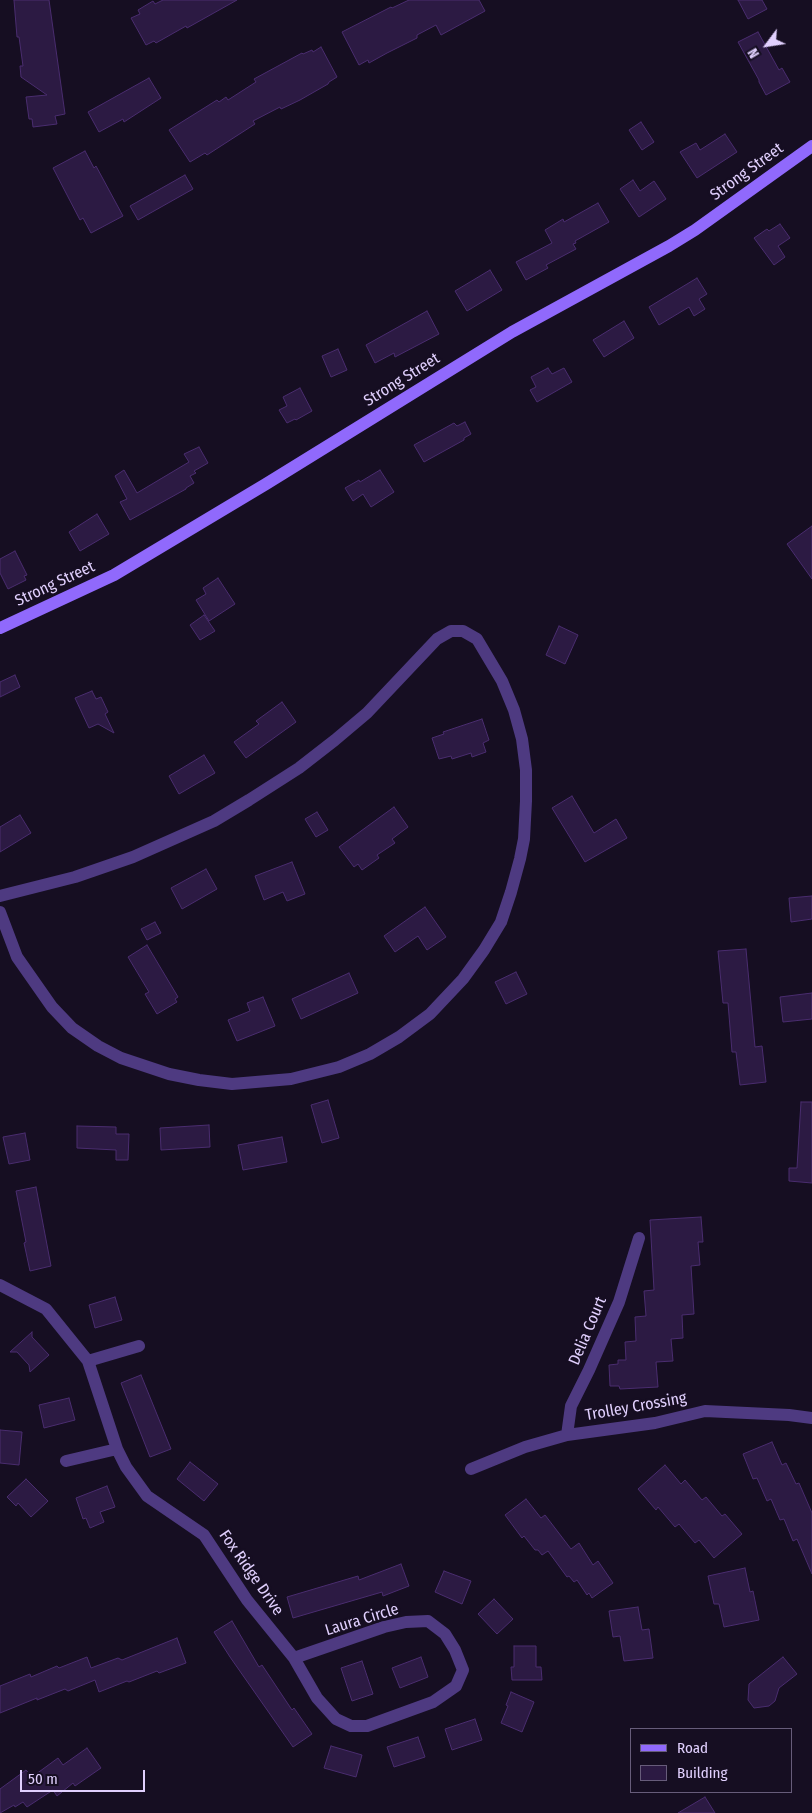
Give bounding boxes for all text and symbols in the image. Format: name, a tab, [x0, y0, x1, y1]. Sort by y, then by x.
north arrow	[742, 20, 792, 70]
text: N	[744, 45, 763, 61]
street label: Strong Street	[707, 139, 787, 205]
street label: Strong Street	[361, 349, 443, 411]
street label: Strong Street	[12, 557, 98, 611]
street label: Delia Court	[565, 1294, 611, 1368]
street label: Trolley Crossing	[584, 1389, 688, 1425]
street label: Fox Ridge Drive	[215, 1527, 287, 1619]
street label: Laura Circle	[323, 1600, 401, 1640]
legend	[630, 1728, 792, 1793]
text: Road	[677, 1739, 708, 1757]
scale bar	[22, 1760, 148, 1792]
text: Building	[677, 1764, 728, 1782]
text: 50 m	[28, 1770, 58, 1788]

